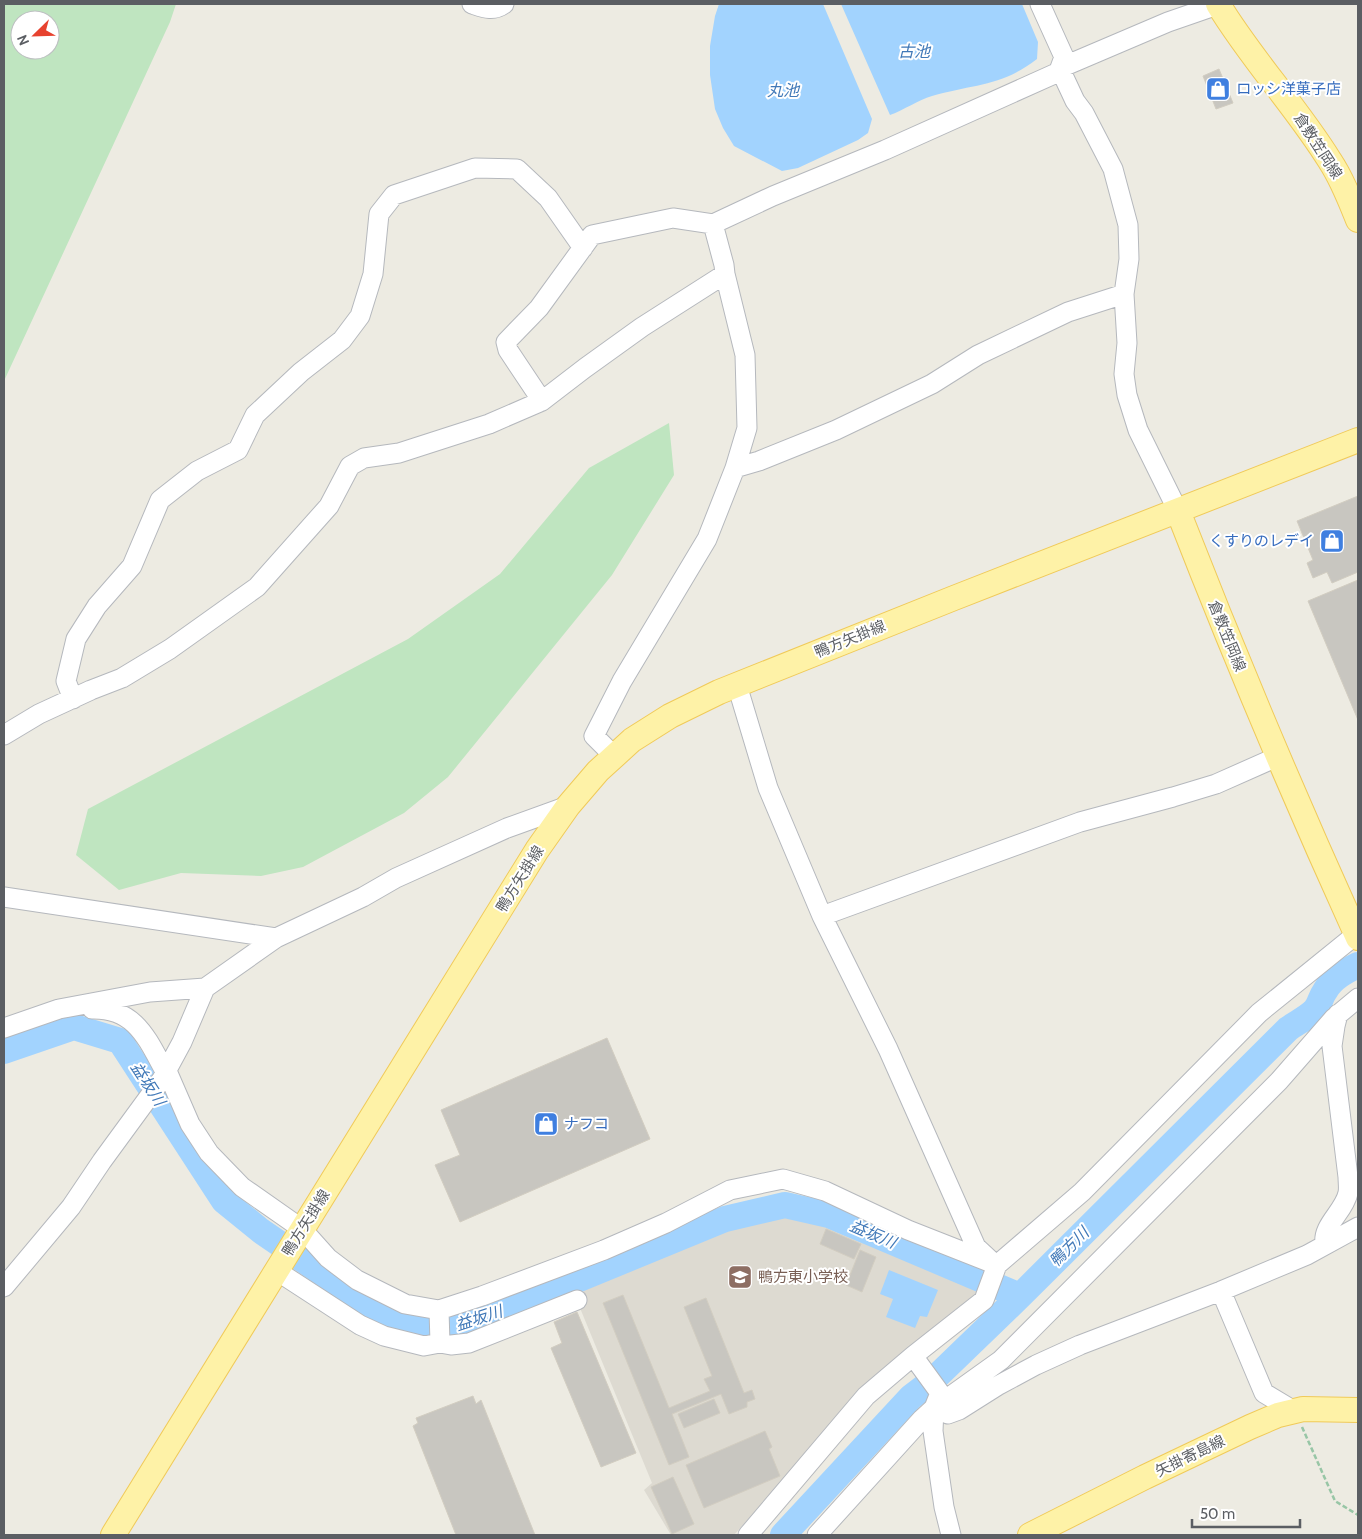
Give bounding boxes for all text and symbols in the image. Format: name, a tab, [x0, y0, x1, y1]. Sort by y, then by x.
north arrow	[10, 10, 60, 60]
text: N	[13, 32, 33, 48]
water label: 古池	[898, 42, 932, 61]
shop icon: ロッシ洋菓子店	[1205, 76, 1231, 102]
place label: ロッシ洋菓子店	[1236, 80, 1341, 98]
water label: 丸池	[767, 81, 801, 100]
street label: 倉敷笠岡線	[1290, 110, 1346, 182]
shop icon: くすりのレデイ	[1319, 528, 1345, 554]
place label: くすりのレデイ	[1209, 532, 1314, 550]
street label: 倉敷笠岡線	[1205, 598, 1249, 674]
street label: 鴨方矢掛線	[812, 617, 888, 661]
street label: 鴨方矢掛線	[492, 842, 548, 916]
water label: 益坂川	[127, 1059, 170, 1111]
shop icon: ナフコ	[533, 1111, 559, 1137]
place label: ナフコ	[564, 1115, 609, 1133]
street label: 鴨方矢掛線	[278, 1186, 334, 1260]
water label: 益坂川	[847, 1216, 901, 1253]
water label: 鴨方川	[1045, 1222, 1094, 1271]
school or university icon: 鴨方東小学校	[727, 1264, 753, 1290]
place label: 鴨方東小学校	[758, 1268, 848, 1286]
water label: 益坂川	[453, 1301, 507, 1334]
street label: 矢掛寄島線	[1152, 1431, 1228, 1481]
scale bar	[1192, 1496, 1300, 1528]
text: 50 m	[1200, 1505, 1235, 1523]

